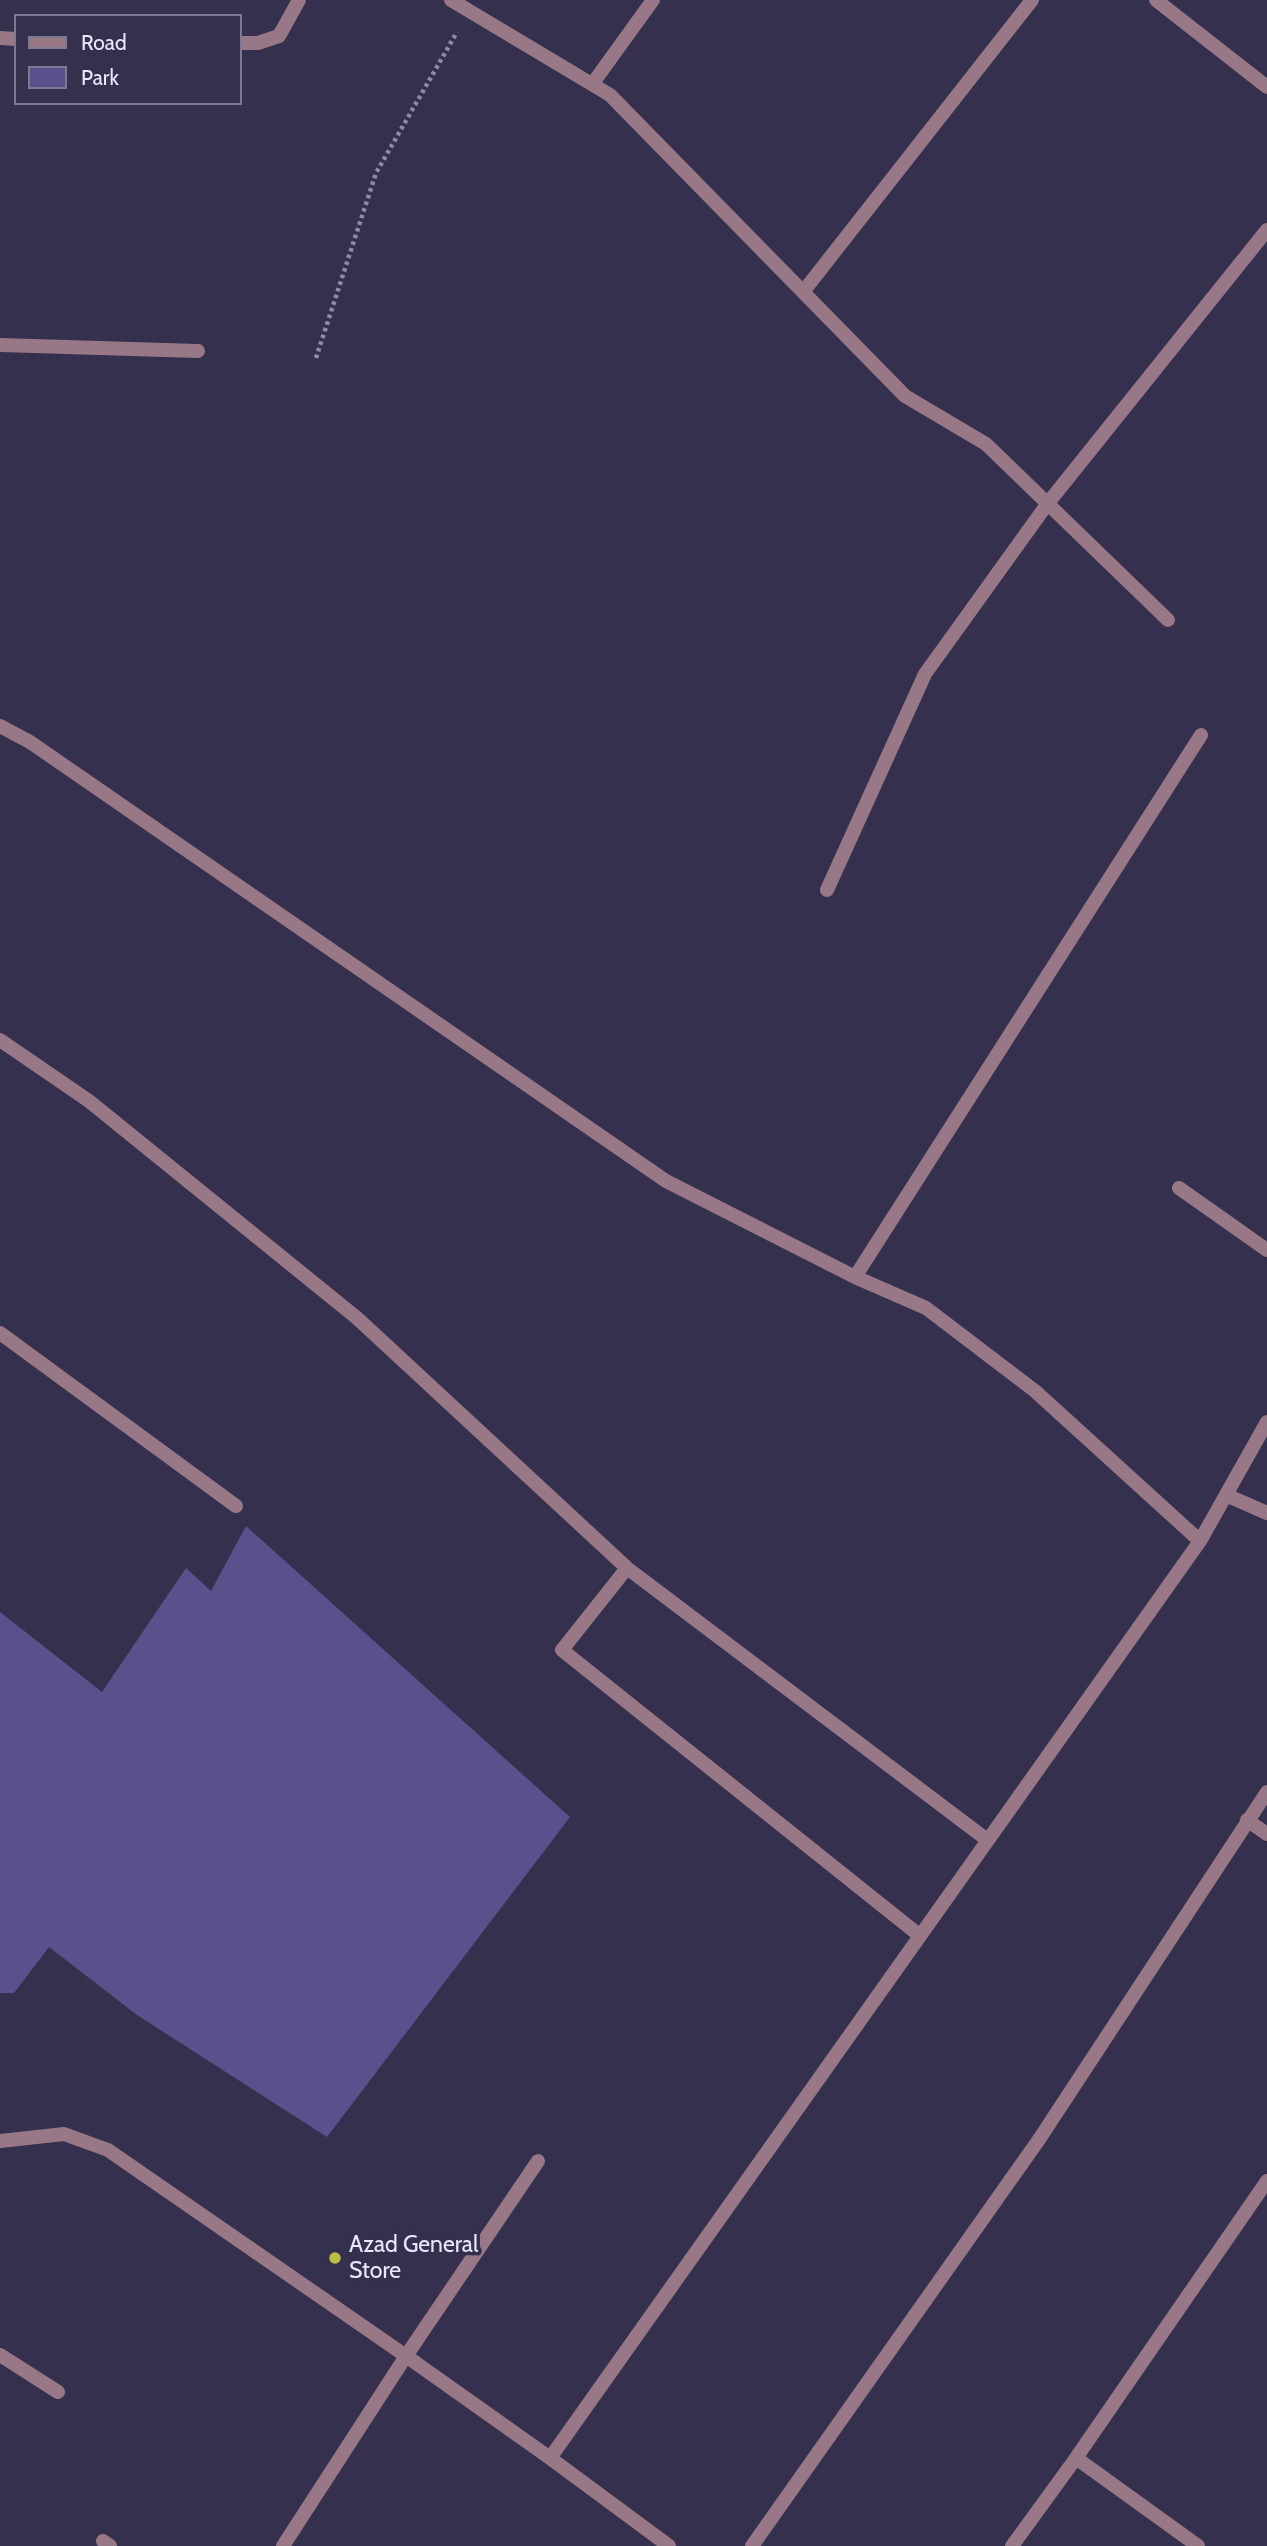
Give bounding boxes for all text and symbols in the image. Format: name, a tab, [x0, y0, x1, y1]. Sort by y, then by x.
legend	[14, 14, 242, 105]
text: Road	[81, 30, 127, 55]
text: Park	[81, 65, 119, 90]
place label: Azad General Store	[349, 2231, 478, 2285]
marker: Azad General Store	[327, 2250, 343, 2266]

